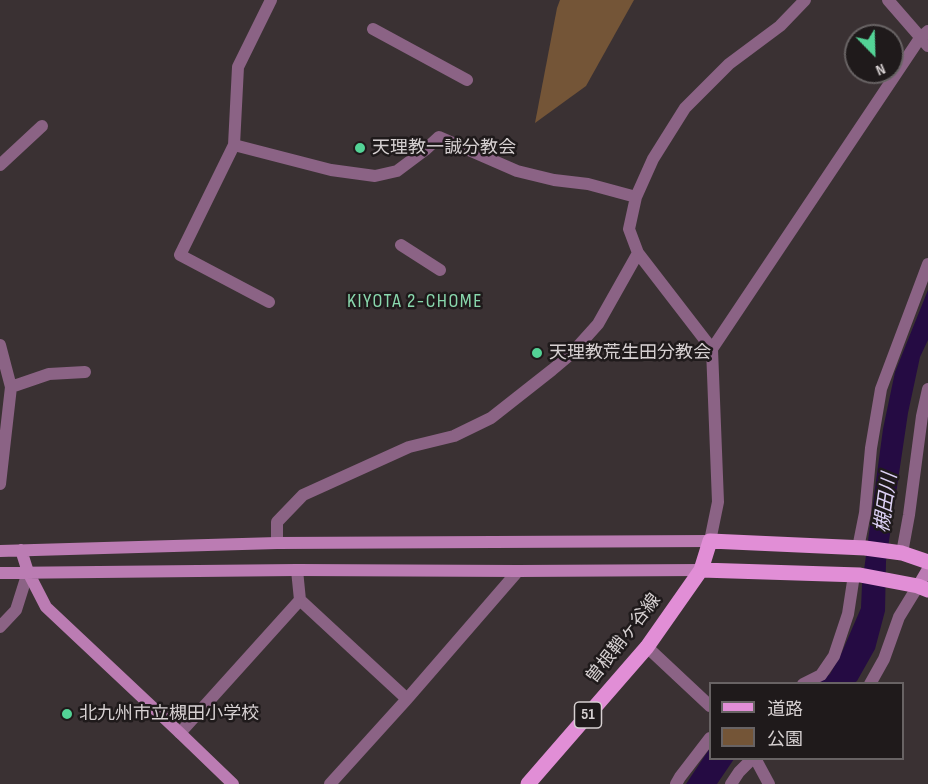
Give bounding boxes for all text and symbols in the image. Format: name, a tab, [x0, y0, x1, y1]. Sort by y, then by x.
north arrow	[844, 24, 904, 84]
text: N	[873, 59, 888, 80]
place label: 天理教一誠分教会	[372, 137, 516, 159]
marker: 天理教一誠分教会	[353, 141, 367, 155]
district label: KIYOTA 2-CHOME	[347, 290, 483, 314]
place label: 天理教荒生田分教会	[549, 342, 711, 364]
marker: 天理教荒生田分教会	[530, 346, 544, 360]
water label: 槻田川	[871, 472, 903, 534]
street label: 曽根鞘ヶ谷線	[582, 590, 666, 688]
legend	[709, 682, 904, 760]
text: 道路	[767, 699, 803, 720]
road number: 51	[574, 702, 602, 728]
place label: 北九州市立槻田小学校	[79, 703, 259, 725]
marker: 北九州市立槻田小学校	[60, 707, 74, 721]
text: 公園	[767, 729, 803, 750]

